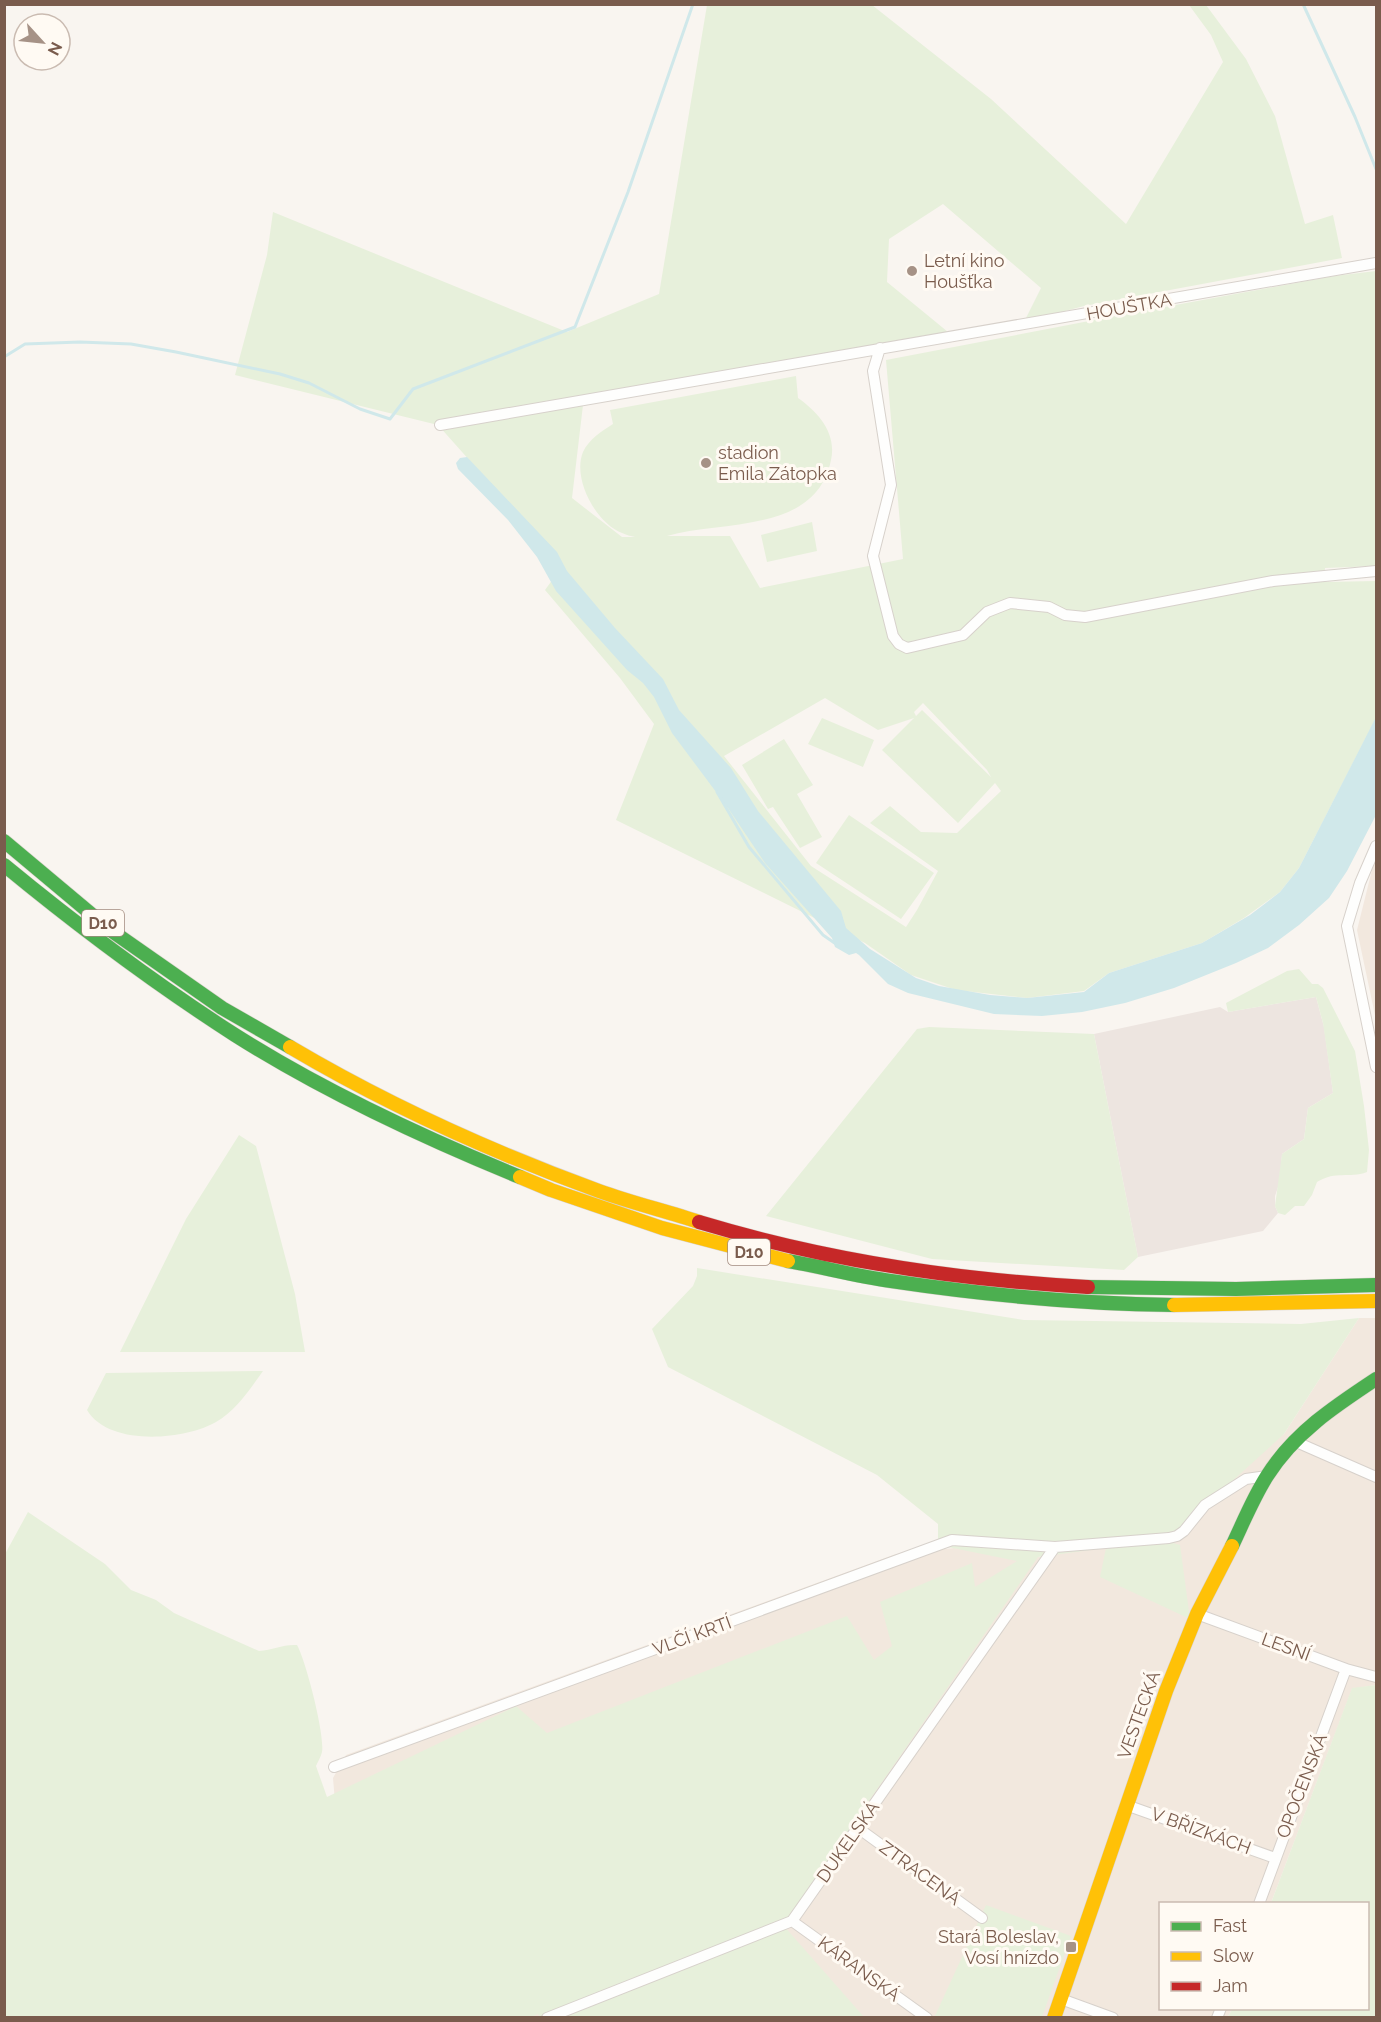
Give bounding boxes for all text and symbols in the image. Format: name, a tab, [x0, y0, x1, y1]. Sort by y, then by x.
north arrow	[12, 12, 72, 72]
text: N	[44, 39, 66, 58]
place label: Letní kino Houšťka	[924, 250, 1005, 292]
marker: Letní kino Houšťka	[905, 264, 919, 278]
street label: HOUŠTKA	[1085, 288, 1173, 324]
place label: stadion Emila Zátopka	[718, 442, 837, 484]
marker: stadion Emila Zátopka	[699, 456, 713, 470]
road number: D10	[82, 910, 124, 936]
road number: D10	[728, 1239, 770, 1265]
street label: VLČÍ KRTÍ	[649, 1610, 735, 1659]
street label: LESNÍ	[1259, 1627, 1314, 1665]
street label: VESTECKÁ	[1112, 1668, 1164, 1762]
street label: OPOČENSKÁ	[1271, 1730, 1331, 1841]
street label: DUKELSKÁ	[811, 1797, 883, 1886]
street label: V BŘÍZKÁCH	[1148, 1802, 1254, 1858]
street label: ZTRACENÁ	[876, 1835, 966, 1909]
legend	[1159, 1902, 1369, 2010]
text: Fast	[1213, 1915, 1247, 1936]
place label: Stará Boleslav, Vosí hnízdo	[938, 1926, 1059, 1968]
street label: KÁRANSKÁ	[814, 1931, 905, 2005]
marker: Stará Boleslav, Vosí hnízdo	[1064, 1940, 1078, 1954]
text: Slow	[1213, 1945, 1254, 1966]
text: Jam	[1213, 1975, 1248, 1996]

